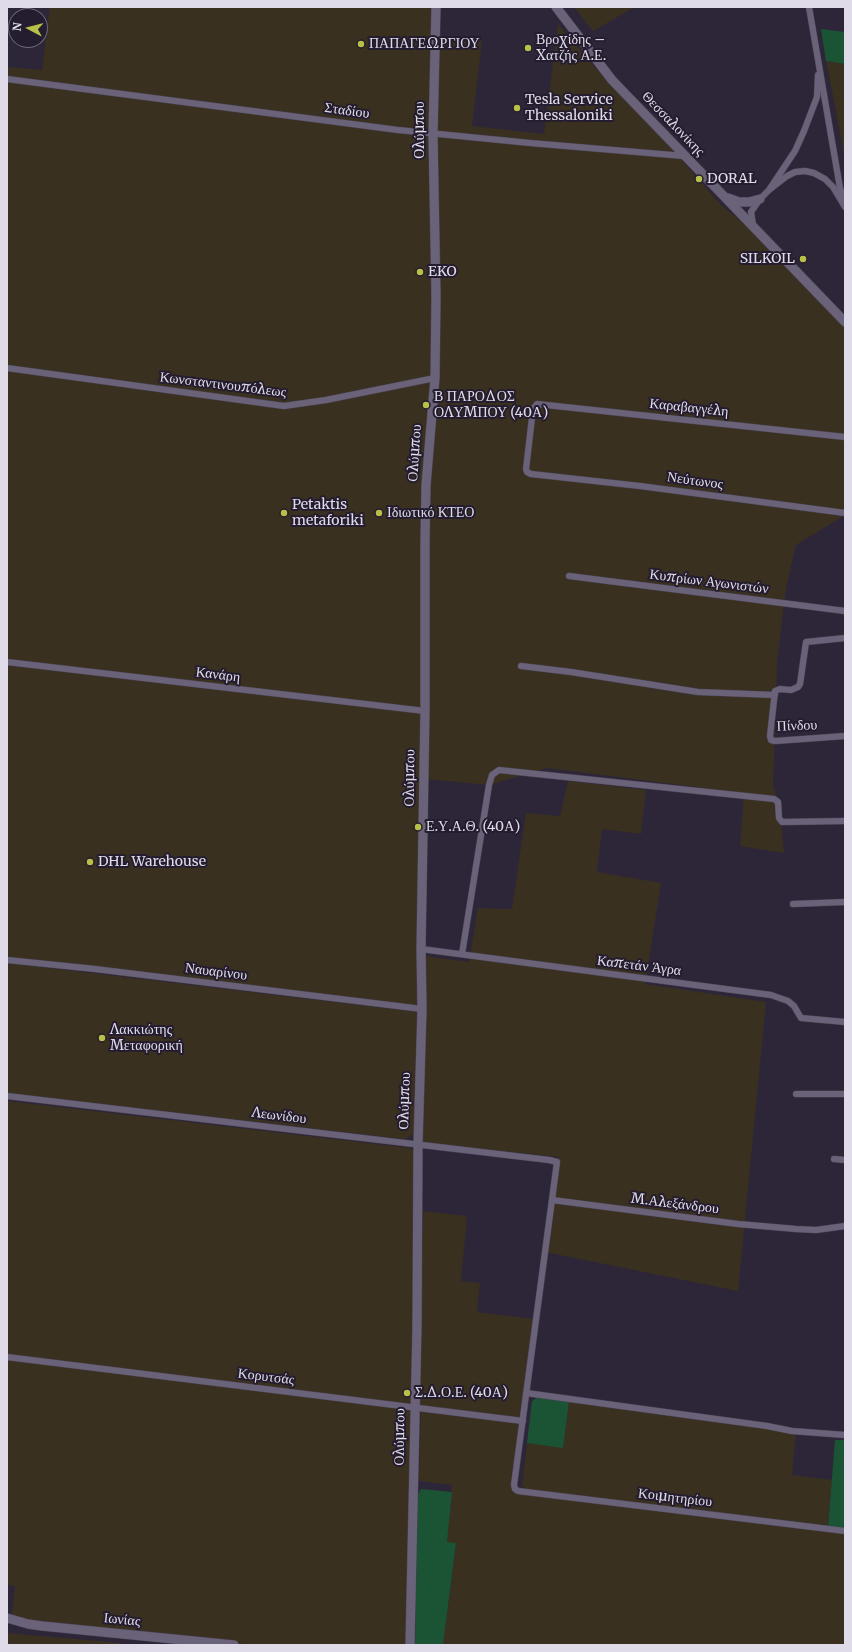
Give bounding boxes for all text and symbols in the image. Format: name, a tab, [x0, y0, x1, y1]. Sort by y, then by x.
north arrow	[8, 8, 48, 48]
text: N	[10, 21, 25, 32]
place label: Βροχίδης – Χατζής Α.Ε.	[536, 32, 606, 64]
place label: ΠΑΠΑΓΕΩΡΓΙΟΥ	[369, 36, 480, 52]
marker: ΠΑΠΑΓΕΩΡΓΙΟΥ	[356, 39, 366, 49]
marker: Βροχίδης – Χατζής Α.Ε.	[523, 43, 533, 53]
street label: Θεσσαλονίκης	[638, 88, 708, 160]
place label: Tesla Service Thessaloniki	[525, 92, 613, 124]
street label: Σταδίου	[323, 100, 371, 122]
street label: Ολύμπου	[412, 101, 428, 159]
marker: Tesla Service Thessaloniki	[512, 103, 522, 113]
place label: DORAL	[707, 171, 757, 187]
marker: DORAL	[694, 174, 704, 184]
place label: SILKOIL	[740, 251, 795, 267]
marker: SILKOIL	[798, 254, 808, 264]
place label: EKO	[428, 264, 457, 280]
marker: EKO	[415, 267, 425, 277]
street label: Κωνσταντινουπόλεως	[159, 369, 287, 401]
place label: Β ΠΑΡΟΔΟΣ ΟΛΥΜΠΟΥ (40Α)	[434, 389, 548, 422]
street label: Καραβαγγέλη	[649, 395, 729, 421]
marker: Β ΠΑΡΟΔΟΣ ΟΛΥΜΠΟΥ (40Α)	[421, 400, 431, 410]
street label: Ολύμπου	[405, 424, 425, 482]
street label: Νεύτωνος	[666, 469, 724, 493]
place label: Petaktis metaforiki	[292, 497, 364, 530]
place label: Ιδιωτικό ΚΤΕΟ	[387, 505, 474, 521]
marker: Petaktis metaforiki	[279, 508, 289, 518]
marker: Ιδιωτικό ΚΤΕΟ	[374, 508, 384, 518]
street label: Κυπρίων Αγωνιστών	[648, 566, 770, 598]
street label: Κανάρη	[195, 664, 241, 686]
street label: Πίνδου	[776, 717, 818, 735]
street label: Ολύμπου	[401, 749, 419, 807]
place label: Ε.Υ.Α.Θ. (40Α)	[426, 819, 520, 835]
marker: Ε.Υ.Α.Θ. (40Α)	[413, 822, 423, 832]
place label: DHL Warehouse	[98, 854, 206, 870]
marker: DHL Warehouse	[85, 857, 95, 867]
street label: Καπετάν Άγρα	[596, 952, 682, 980]
street label: Ναυαρίνου	[184, 960, 248, 984]
place label: Λακκιώτης Μεταφορική	[110, 1022, 183, 1054]
marker: Λακκιώτης Μεταφορική	[97, 1033, 107, 1043]
street label: Ολύμπου	[396, 1072, 414, 1130]
street label: Λεωνίδου	[251, 1104, 307, 1128]
street label: Μ.Αλεξάνδρου	[630, 1190, 720, 1218]
street label: Κορυτσάς	[237, 1365, 295, 1389]
place label: Σ.Δ.Ο.Ε. (40Α)	[415, 1385, 508, 1401]
marker: Σ.Δ.Ο.Ε. (40Α)	[402, 1388, 412, 1398]
street label: Ολύμπου	[391, 1408, 409, 1466]
street label: Κοιμητηρίου	[637, 1485, 713, 1511]
street label: Ιωνίας	[103, 1610, 141, 1630]

